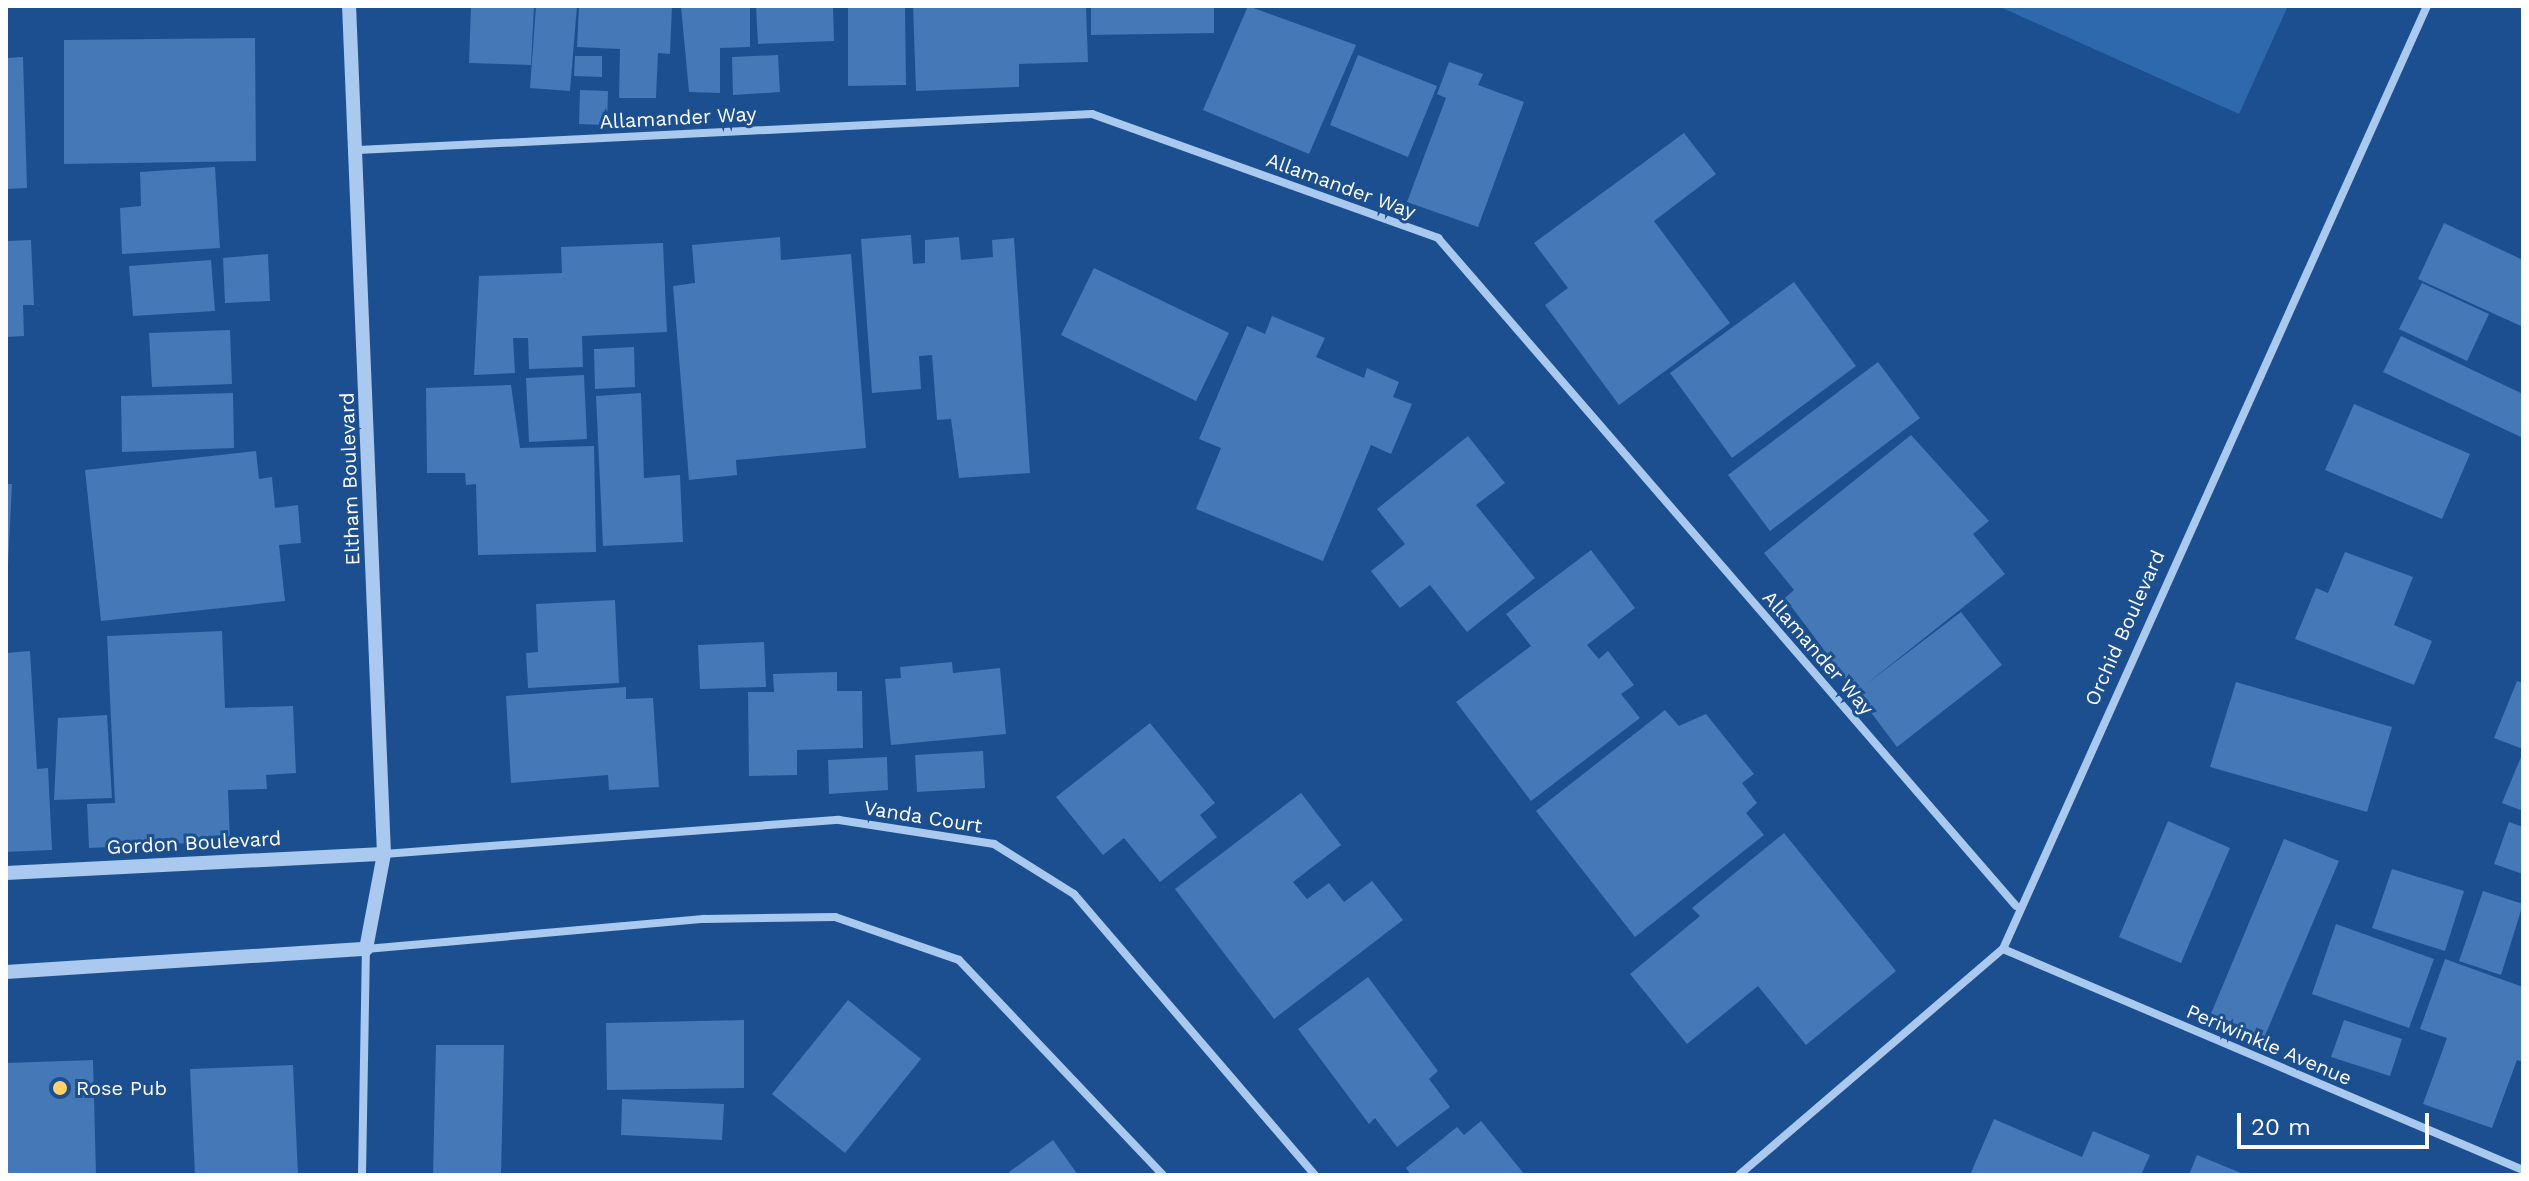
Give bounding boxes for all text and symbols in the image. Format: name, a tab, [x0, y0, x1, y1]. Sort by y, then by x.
street label: Allamander Way	[598, 102, 758, 134]
street label: Allamander Way	[1263, 148, 1419, 224]
street label: Eltham Boulevard	[335, 392, 365, 566]
street label: Orchid Boulevard	[2080, 547, 2170, 709]
street label: Allamander Way	[1757, 585, 1879, 721]
street label: Vanda Court	[862, 796, 984, 838]
street label: Gordon Boulevard	[106, 826, 282, 860]
street label: Periwinkle Avenue	[2182, 999, 2356, 1091]
place label: Rose Pub	[76, 1076, 167, 1100]
marker: Rose Pub	[51, 1079, 69, 1097]
scale bar	[2241, 1097, 2433, 1147]
text: 20 m	[2251, 1113, 2311, 1141]

